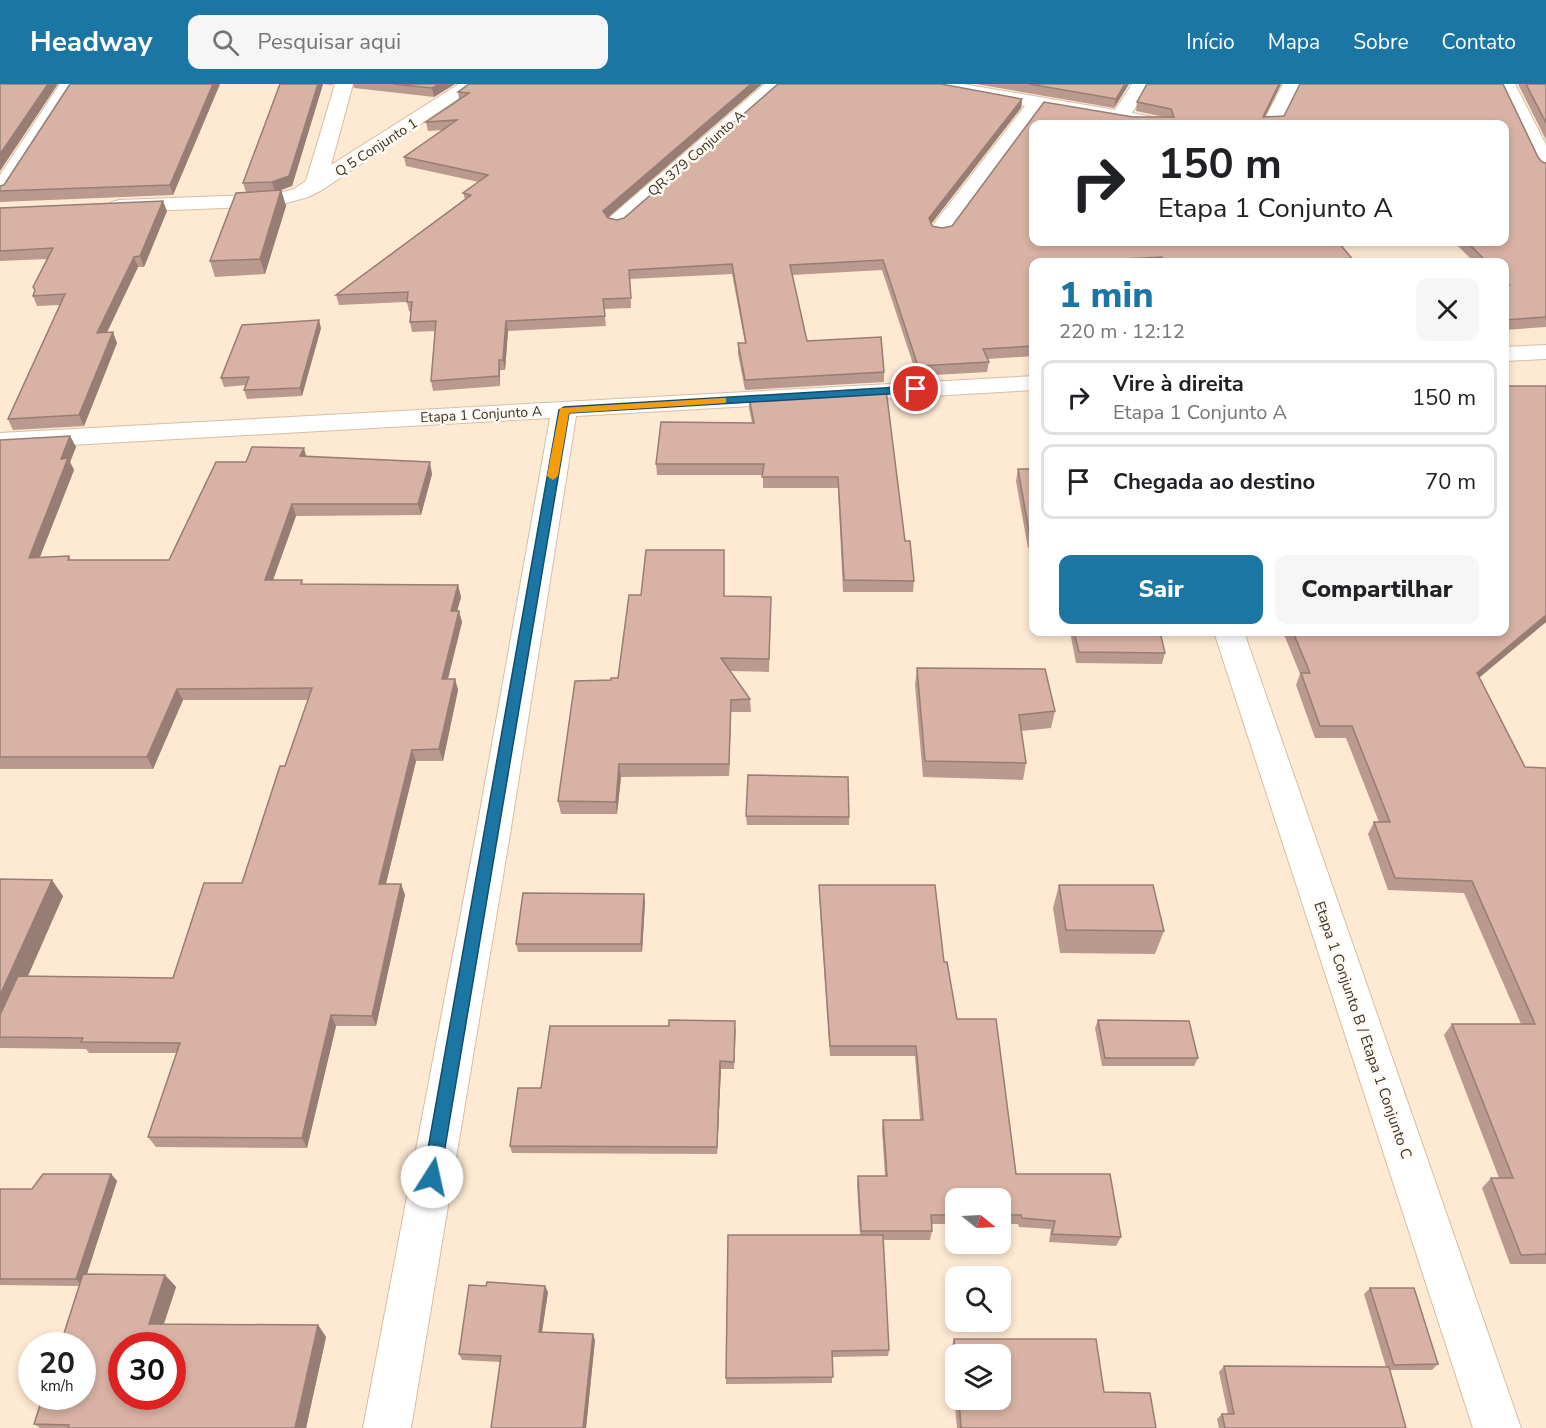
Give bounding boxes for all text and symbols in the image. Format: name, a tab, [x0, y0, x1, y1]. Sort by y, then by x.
search box	[188, 15, 608, 69]
text: Headway	[30, 23, 152, 61]
icon: search	[209, 26, 242, 59]
text: Pesquisar aqui	[257, 27, 401, 57]
text: Início	[1186, 28, 1235, 56]
text: Mapa	[1268, 28, 1320, 56]
text: Sobre	[1353, 28, 1409, 56]
text: Contato	[1442, 28, 1516, 56]
street label: QR 379 Conjunto A	[644, 106, 749, 201]
street label: Q 5 Conjunto 1	[331, 114, 421, 181]
text: 150 m	[1158, 136, 1282, 193]
icon: right	[1059, 144, 1137, 222]
text: Etapa 1 Conjunto A	[1158, 190, 1393, 227]
text: 1 min	[1059, 271, 1154, 320]
button: close	[1416, 278, 1479, 341]
text: 220 m · 12:12	[1059, 318, 1185, 345]
pin	[890, 363, 941, 414]
text: Vire à direita	[1113, 369, 1244, 399]
icon: arrive	[899, 372, 932, 405]
icon: right	[1062, 381, 1095, 414]
text: 150 m	[1412, 383, 1476, 413]
text: Etapa 1 Conjunto A	[1113, 399, 1287, 426]
street label: Etapa 1 Conjunto A	[420, 402, 542, 427]
icon: arrive	[1062, 465, 1095, 498]
text: Chegada ao destino	[1113, 467, 1315, 497]
text: 70 m	[1425, 467, 1476, 497]
button: Sair	[1059, 555, 1263, 624]
button: Compartilhar	[1275, 555, 1479, 624]
street label: Etapa 1 Conjunto B / Etapa 1 Conjunto C	[1309, 898, 1417, 1162]
position arrow	[400, 1145, 464, 1209]
north arrow	[945, 1188, 1011, 1254]
map controls	[945, 1188, 1011, 1410]
button: search	[945, 1266, 1011, 1332]
speed limit sign: 30	[108, 1332, 186, 1410]
text: 20	[39, 1343, 75, 1384]
button: layers	[945, 1344, 1011, 1410]
text: km/h	[40, 1376, 74, 1396]

